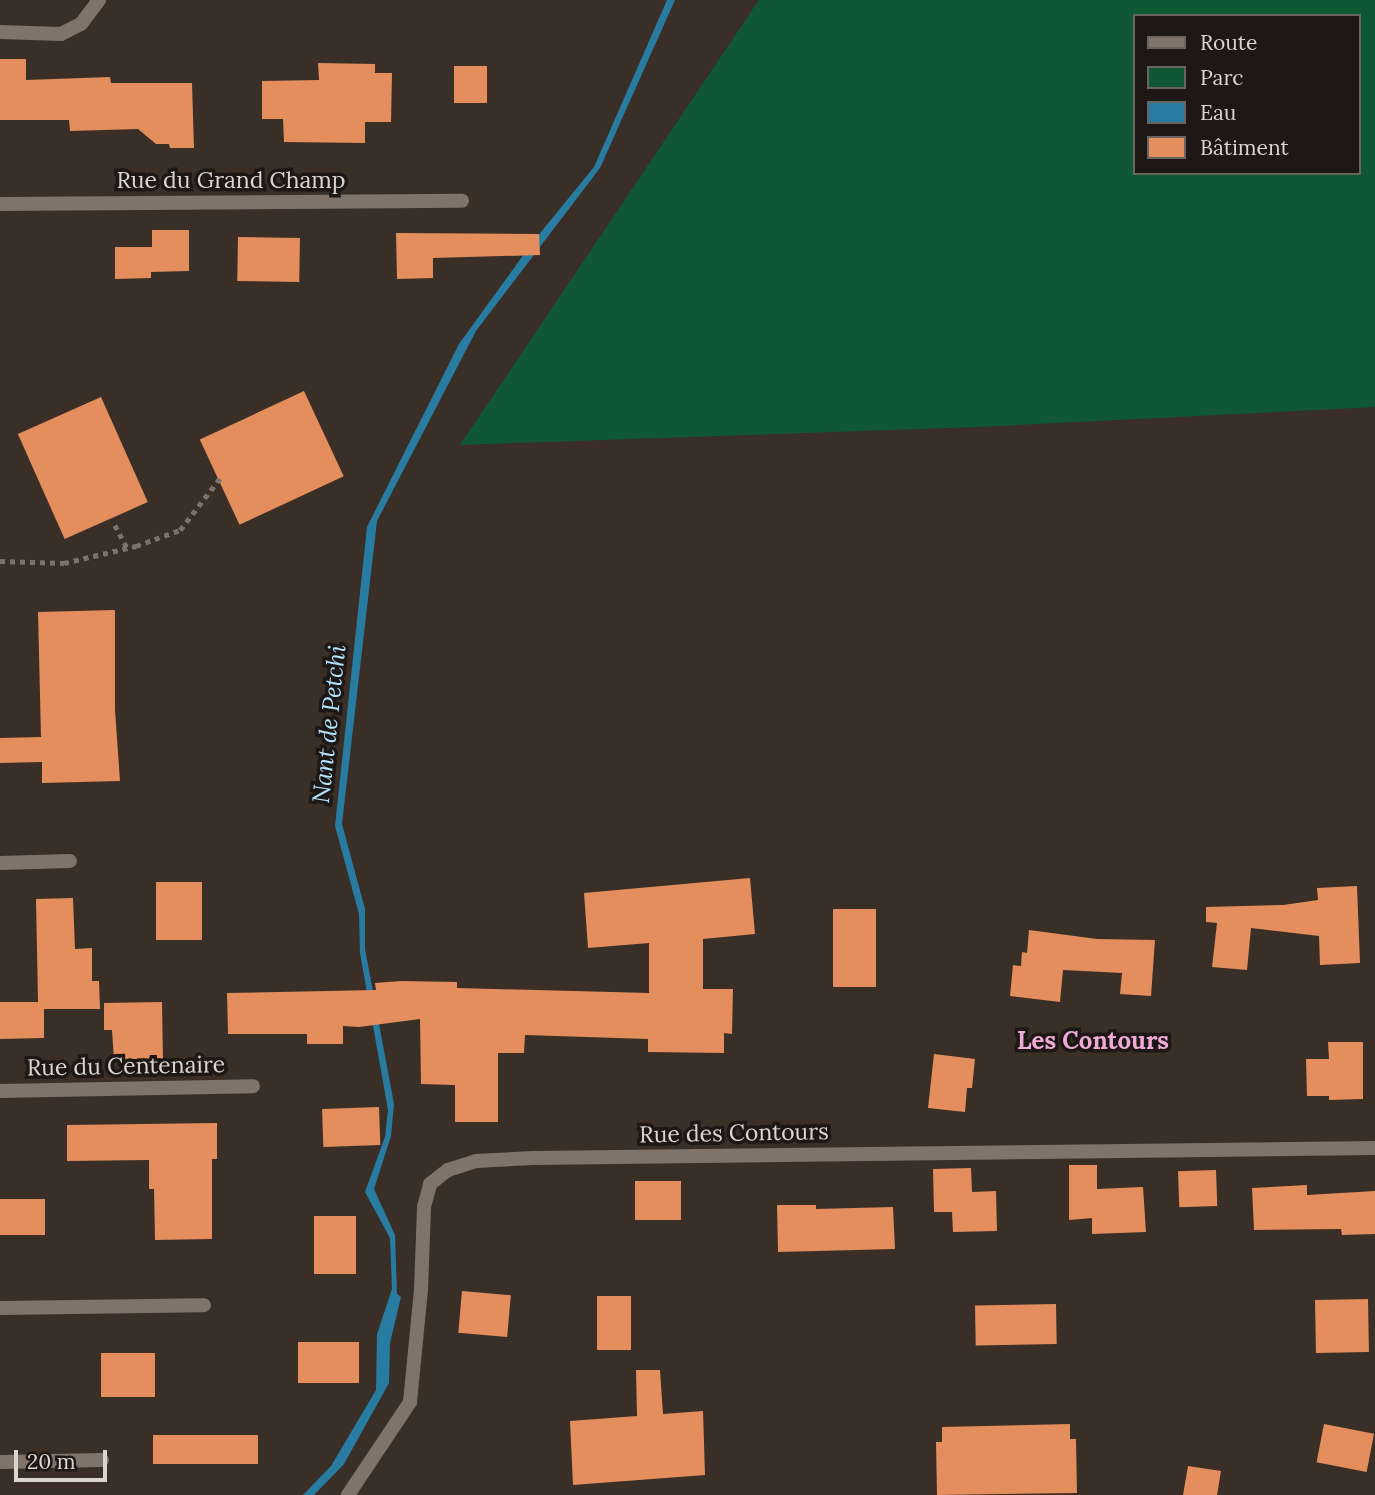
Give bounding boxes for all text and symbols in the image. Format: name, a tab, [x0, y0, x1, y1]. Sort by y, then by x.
legend	[1134, 14, 1361, 175]
text: Route	[1200, 29, 1257, 56]
text: Parc	[1200, 64, 1244, 91]
text: Eau	[1200, 99, 1236, 126]
text: Bâtiment	[1200, 134, 1289, 161]
street label: Rue du Grand Champ	[116, 166, 346, 194]
water label: Nant de Petchi	[306, 643, 352, 805]
district label: Les Contours	[1017, 1027, 1169, 1055]
street label: Rue du Centenaire	[27, 1050, 225, 1082]
street label: Rue des Contours	[639, 1118, 829, 1148]
scale bar	[18, 1436, 110, 1480]
text: 20 m	[27, 1448, 76, 1475]

